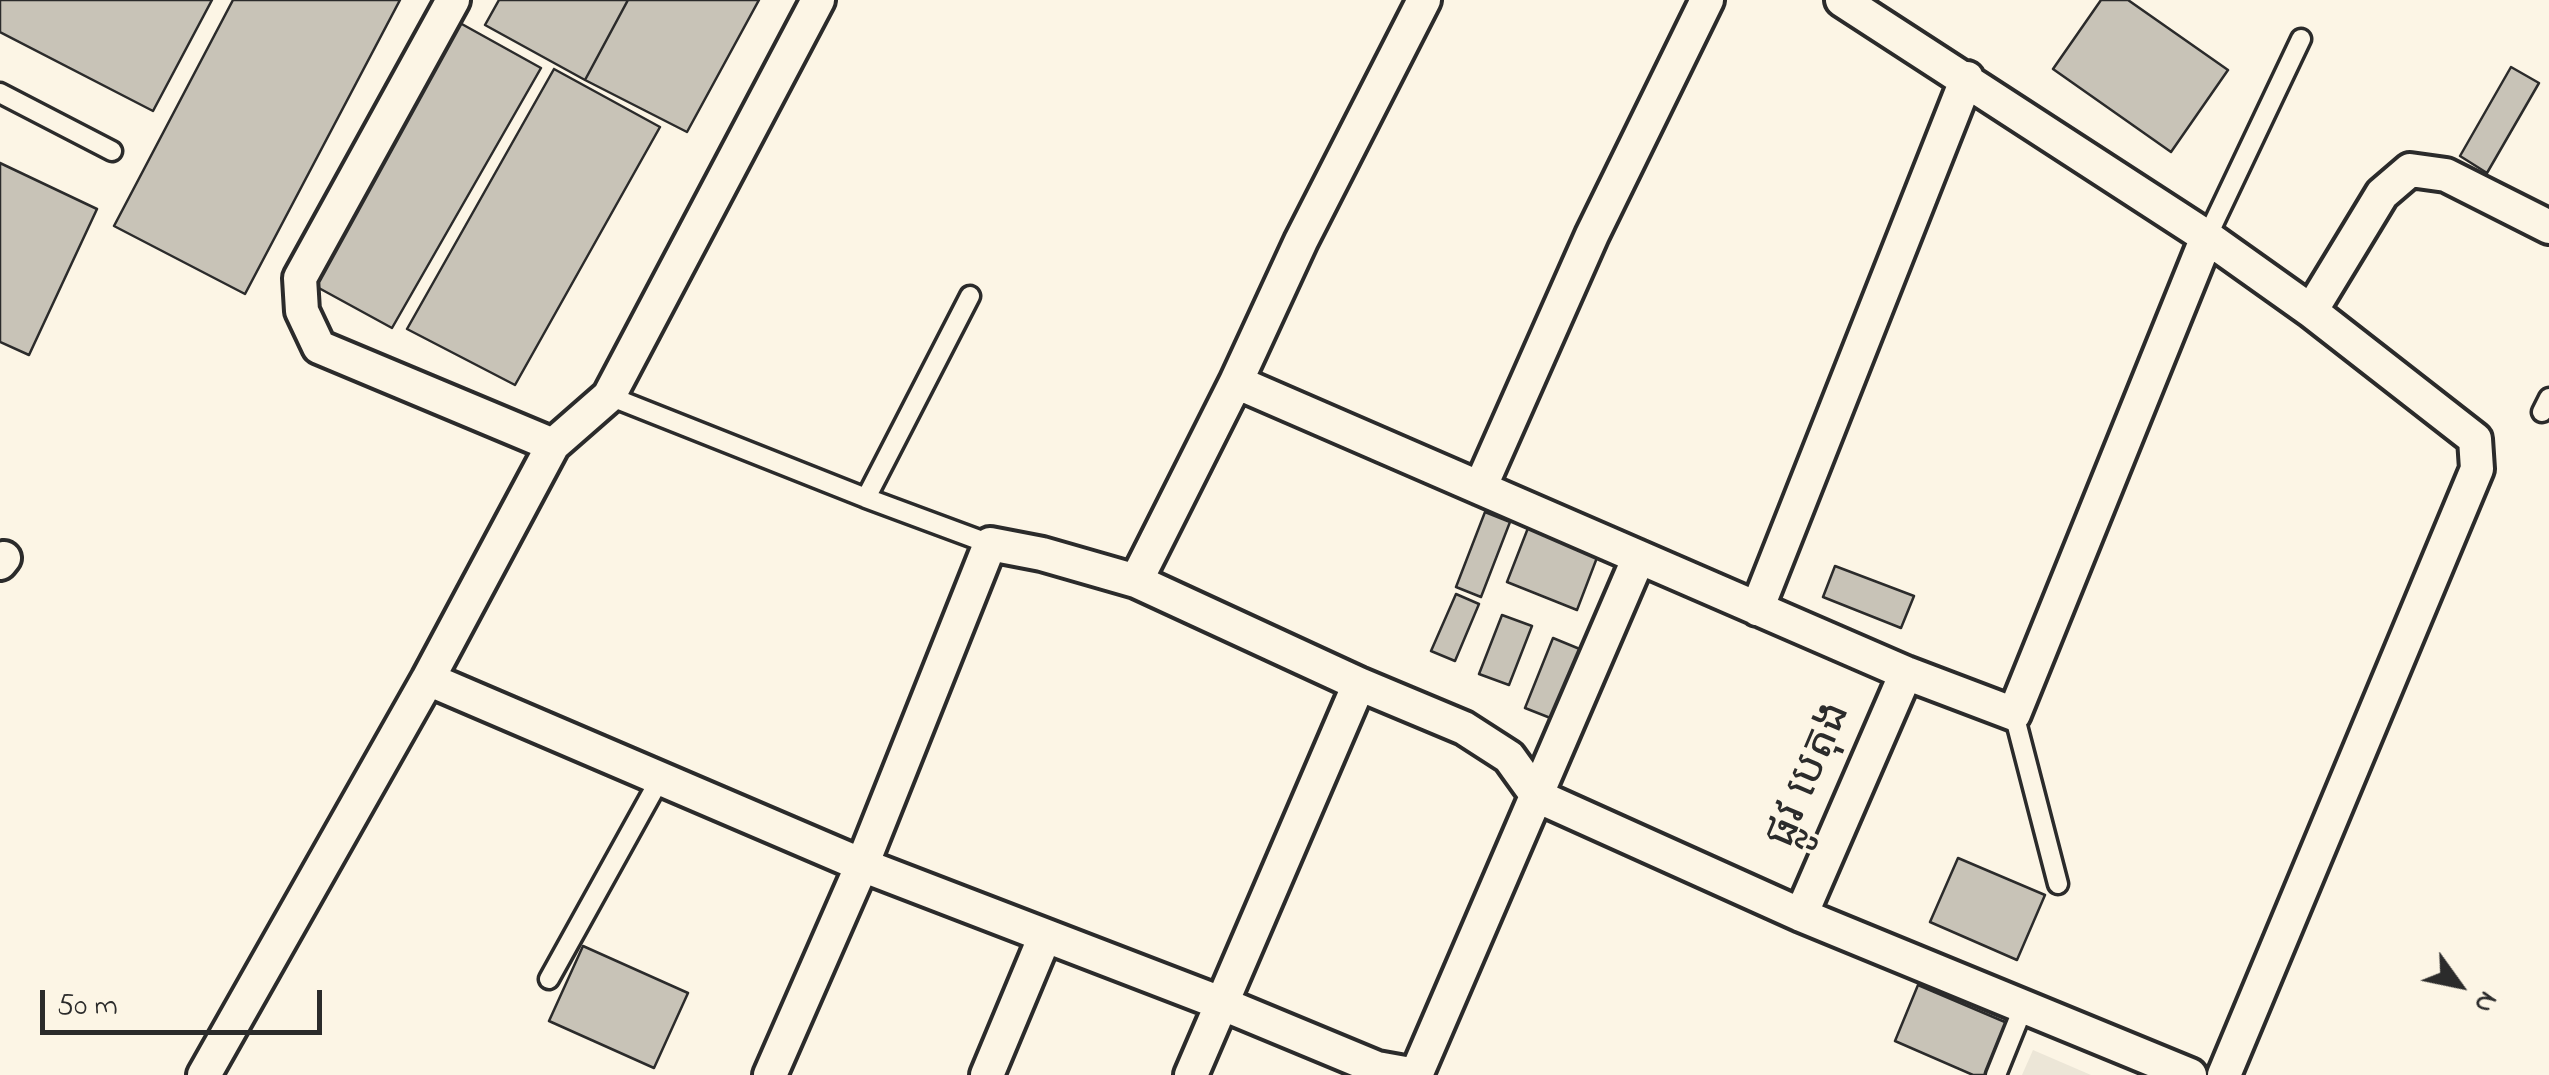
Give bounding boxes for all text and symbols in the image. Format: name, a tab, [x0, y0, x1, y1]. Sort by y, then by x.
street label: ផ្លូវ បេតុង	[1757, 695, 1867, 857]
north arrow	[2409, 935, 2509, 1035]
scale bar	[45, 970, 328, 1032]
text: N	[2462, 983, 2507, 1021]
text: 50 m	[57, 985, 118, 1029]

